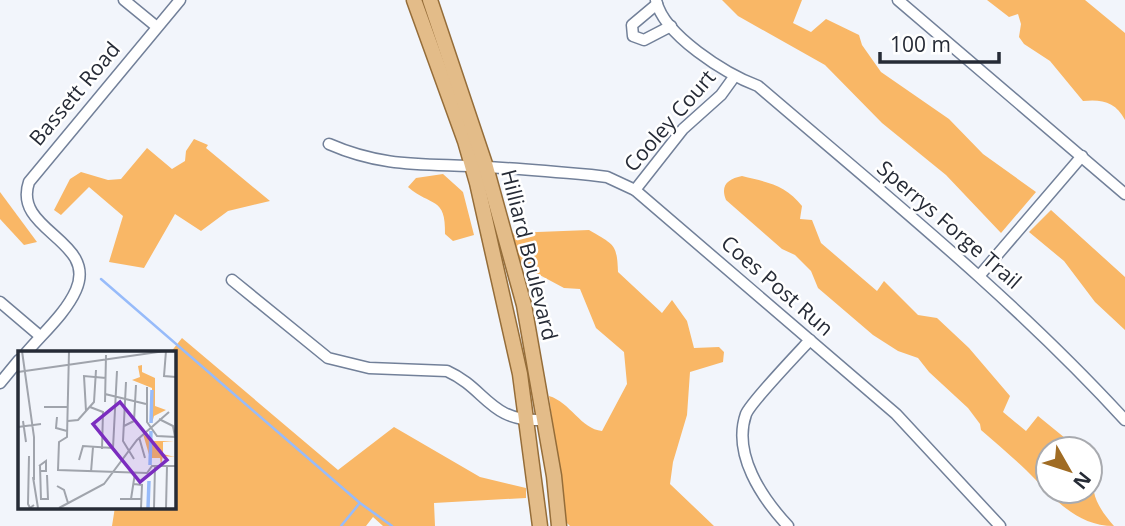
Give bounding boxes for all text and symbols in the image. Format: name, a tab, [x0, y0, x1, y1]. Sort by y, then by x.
scale bar	[880, 21, 999, 65]
text: 100 m	[890, 30, 951, 58]
street label: Bassett Road	[23, 35, 126, 151]
street label: Cooley Court	[617, 63, 721, 177]
street label: Sperrys Forge Trail	[872, 154, 1028, 295]
street label: Hilliard Boulevard	[495, 166, 565, 343]
street label: Coes Post Run	[716, 229, 840, 342]
inset map	[18, 351, 175, 508]
north arrow	[1034, 435, 1104, 505]
text: N	[1067, 467, 1097, 495]

